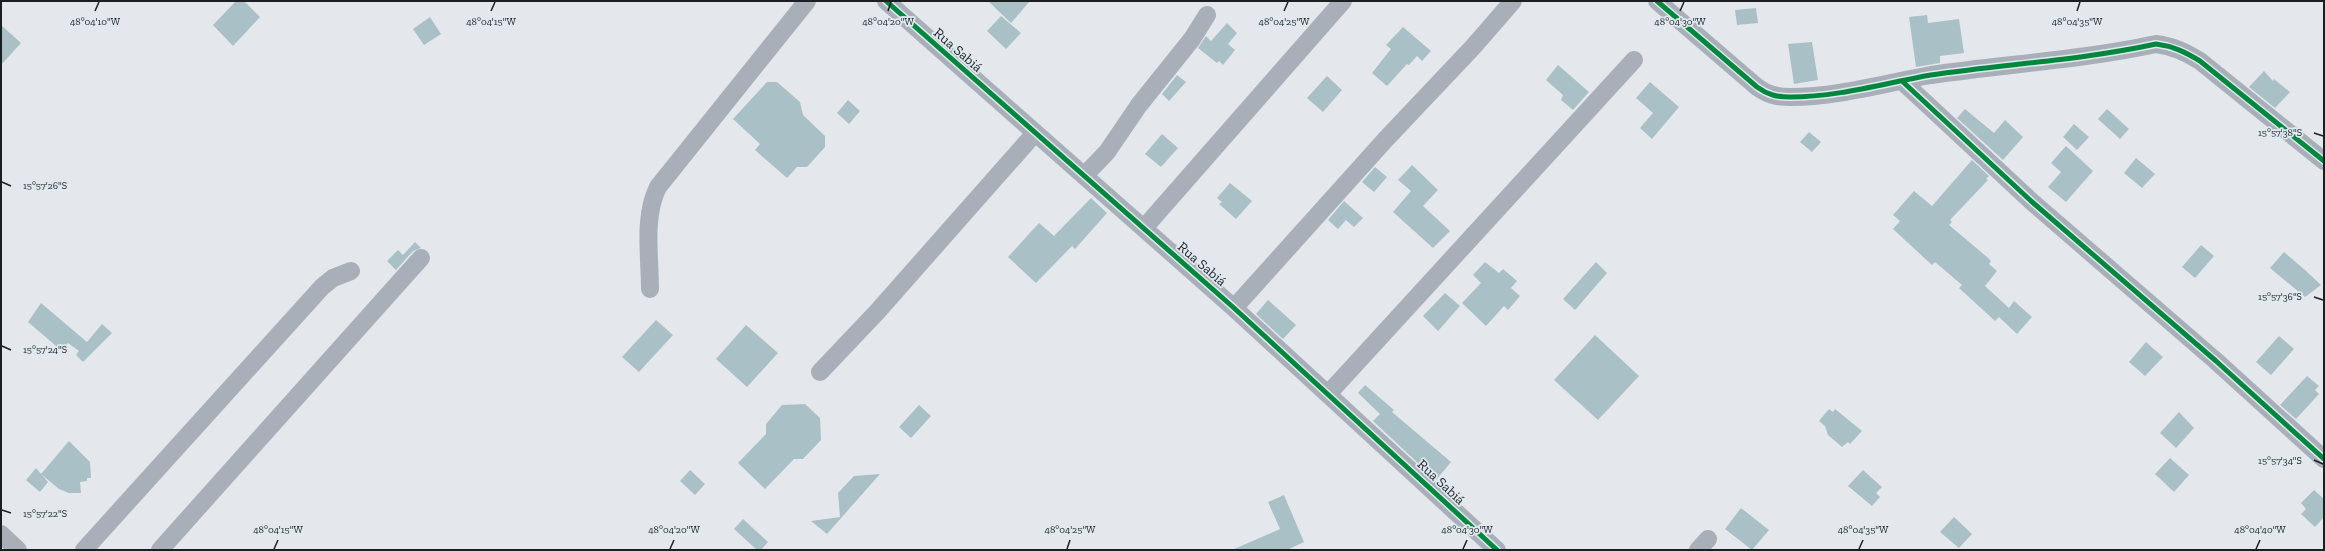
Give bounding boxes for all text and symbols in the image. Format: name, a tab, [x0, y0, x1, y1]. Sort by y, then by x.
text: 48°04'10"W	[70, 16, 121, 28]
text: 48°04'15"W	[466, 16, 516, 28]
text: 48°04'20"W	[862, 16, 914, 28]
text: 48°04'25"W	[1259, 16, 1310, 28]
text: 48°04'30"W	[1654, 16, 1706, 28]
text: 48°04'35"W	[2052, 16, 2103, 28]
street label: Rua Sabiá	[930, 24, 986, 76]
text: 15°57'38"S	[2258, 127, 2302, 139]
text: 15°57'26"S	[23, 180, 67, 192]
street label: Rua Sabiá	[1174, 238, 1230, 290]
text: 15°57'36"S	[2258, 291, 2302, 303]
text: 15°57'24"S	[23, 344, 67, 356]
text: 15°57'34"S	[2258, 455, 2302, 467]
street label: Rua Sabiá	[1414, 456, 1468, 508]
text: 15°57'22"S	[23, 508, 67, 520]
text: 48°04'15"W	[253, 524, 303, 536]
text: 48°04'20"W	[648, 524, 700, 536]
text: 48°04'25"W	[1045, 524, 1096, 536]
text: 48°04'30"W	[1441, 524, 1493, 536]
text: 48°04'35"W	[1838, 524, 1889, 536]
text: 48°04'40"W	[2234, 524, 2286, 536]

